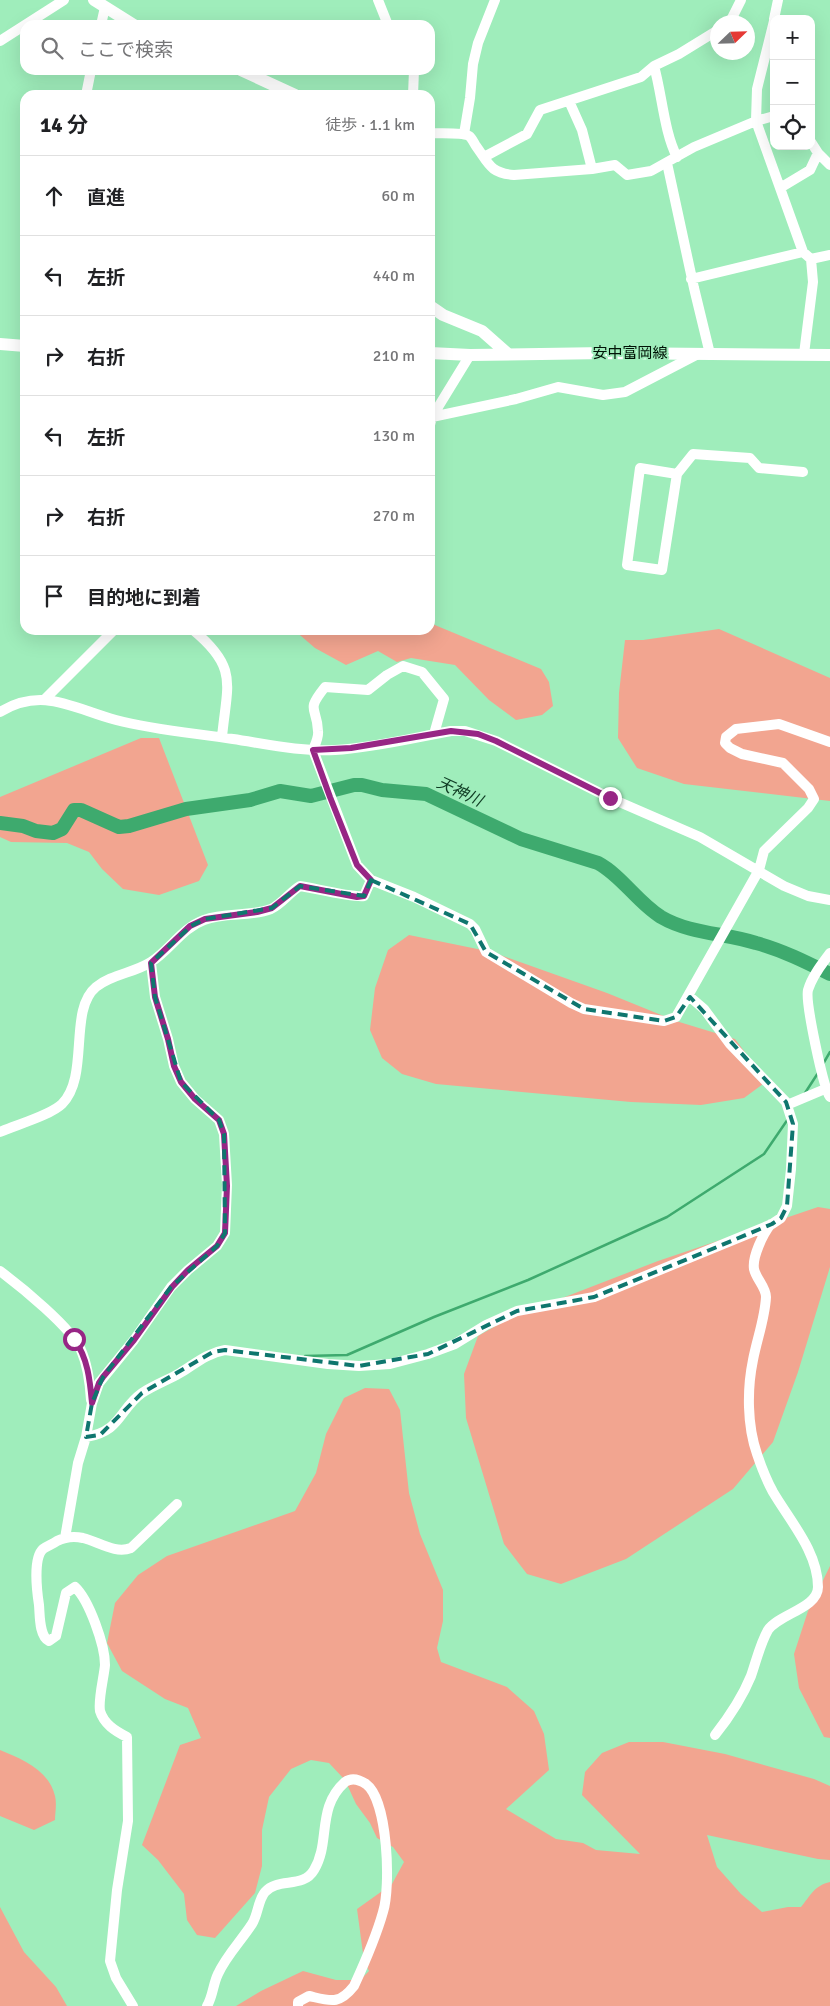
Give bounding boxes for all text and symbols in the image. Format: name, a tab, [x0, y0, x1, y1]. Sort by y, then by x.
north arrow	[710, 15, 755, 60]
map controls	[770, 15, 815, 150]
button: +	[770, 15, 815, 60]
search box	[20, 20, 435, 75]
icon: search	[38, 34, 66, 62]
text: ここで検索	[78, 38, 173, 62]
button: −	[770, 60, 815, 105]
button: locate	[770, 105, 815, 150]
text: 14 分	[40, 112, 88, 138]
text: 徒歩 · 1.1 km	[325, 115, 415, 135]
icon: ahead	[40, 182, 68, 210]
text: 直進	[87, 186, 125, 210]
text: 60 m	[381, 186, 415, 206]
icon: left	[40, 262, 68, 290]
text: 左折	[87, 266, 125, 290]
text: 440 m	[373, 266, 415, 286]
icon: right	[40, 342, 68, 370]
street label: 安中富岡線	[592, 344, 668, 362]
text: 右折	[87, 346, 125, 370]
text: 210 m	[373, 346, 415, 366]
icon: left	[40, 422, 68, 450]
text: 左折	[87, 426, 125, 450]
text: 130 m	[373, 426, 415, 446]
icon: right	[40, 502, 68, 530]
text: 右折	[87, 506, 125, 530]
text: 270 m	[373, 506, 415, 526]
icon: arrive	[40, 582, 68, 610]
text: 目的地に到着	[87, 586, 201, 610]
water label: 天神川	[434, 773, 487, 812]
route end	[599, 787, 622, 810]
route start	[63, 1328, 86, 1351]

